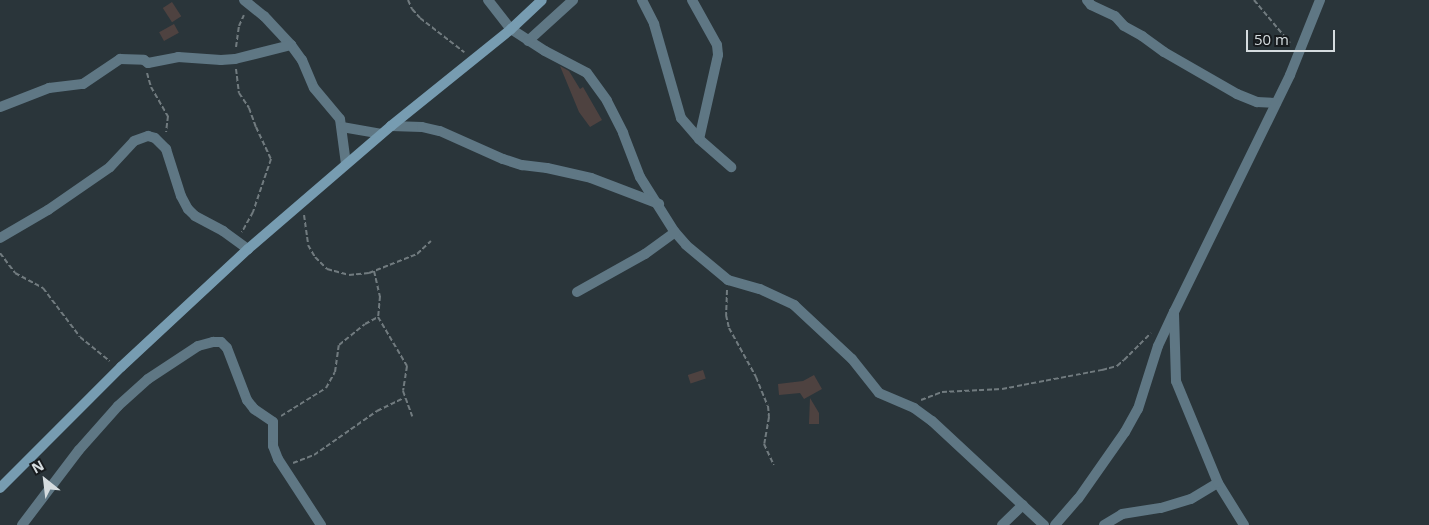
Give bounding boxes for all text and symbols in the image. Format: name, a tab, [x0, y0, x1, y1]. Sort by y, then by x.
scale bar	[1249, 20, 1338, 52]
text: 50 m	[1254, 29, 1289, 49]
north arrow	[20, 455, 70, 505]
text: N	[28, 455, 47, 478]

